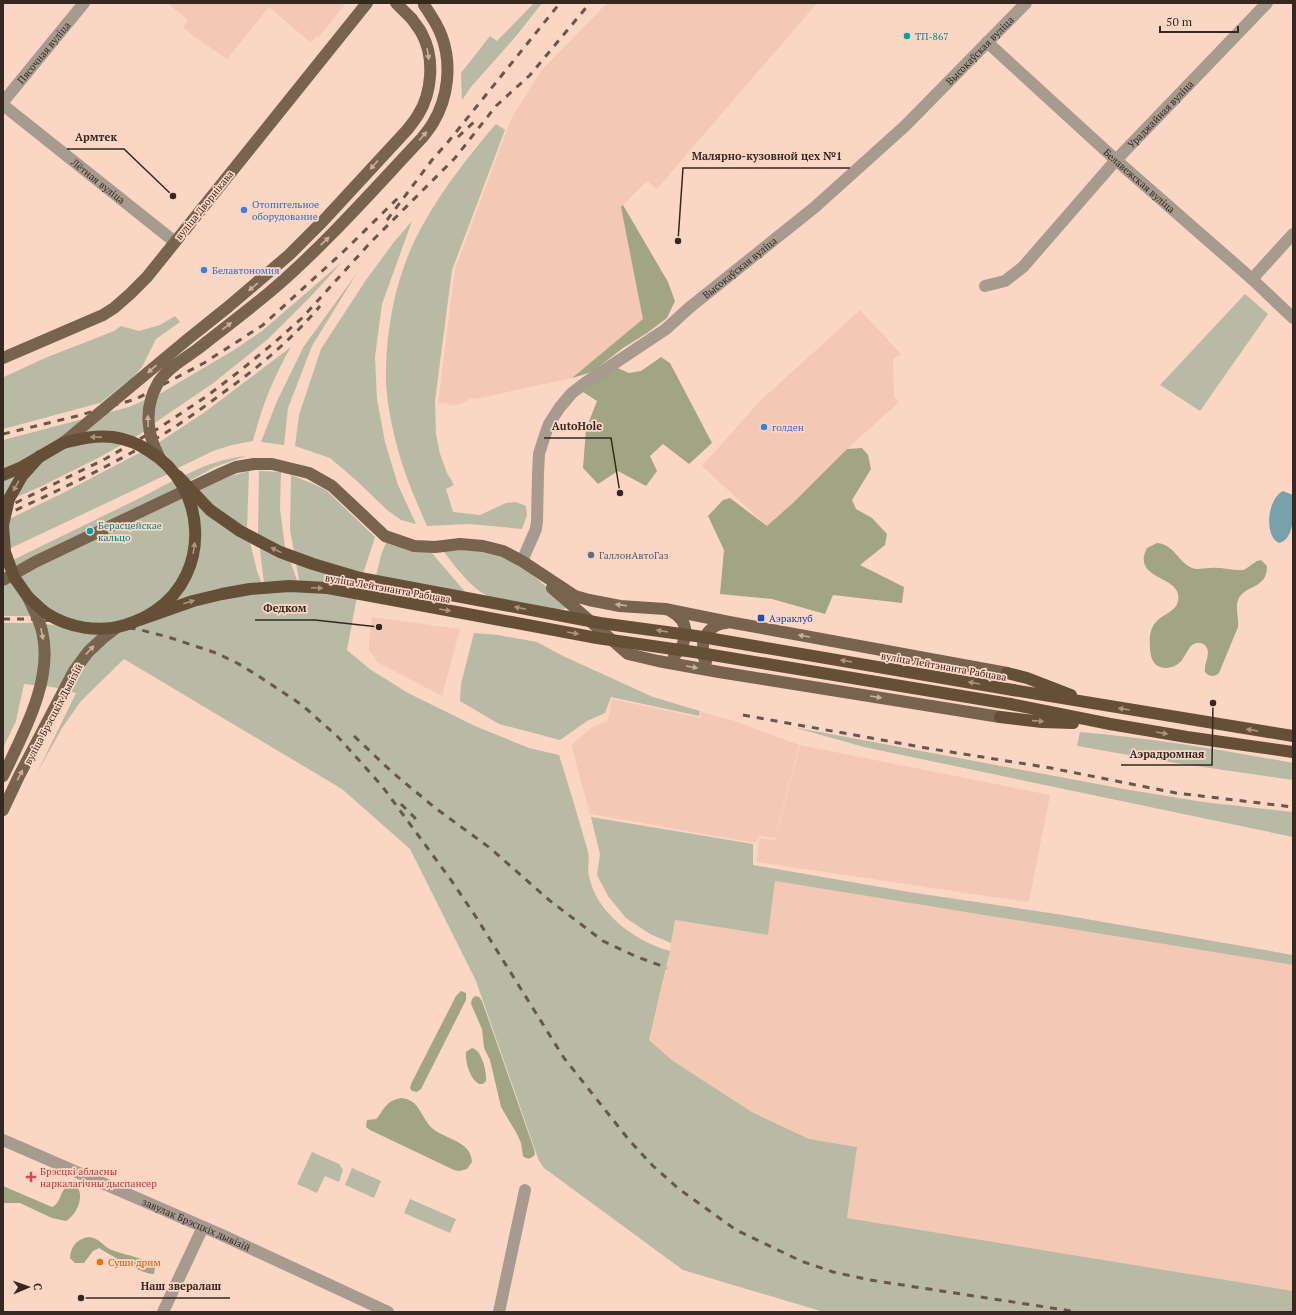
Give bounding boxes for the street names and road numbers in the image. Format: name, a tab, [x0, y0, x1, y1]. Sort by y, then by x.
street label: Высокаўская вуліца	[943, 13, 1017, 88]
street label: Пясочная вуліца	[15, 19, 73, 87]
street label: Ураджайная вуліца	[1125, 78, 1196, 151]
street label: Белавежская вуліца	[1101, 146, 1178, 216]
street label: Лётная вуліца	[68, 155, 128, 207]
street label: вуліца Дворнікава	[172, 168, 236, 243]
street label: Высокаўская вуліца	[700, 234, 780, 302]
street label: вуліца Лейтэнанта Рабцава	[324, 571, 452, 606]
street label: вуліца Лейтэнанта Рабцава	[880, 649, 1008, 684]
street label: вуліца Брэсцкіх Дывізій	[21, 662, 85, 767]
street label: завулак Брэсцкіх дывізій	[140, 1195, 252, 1254]

